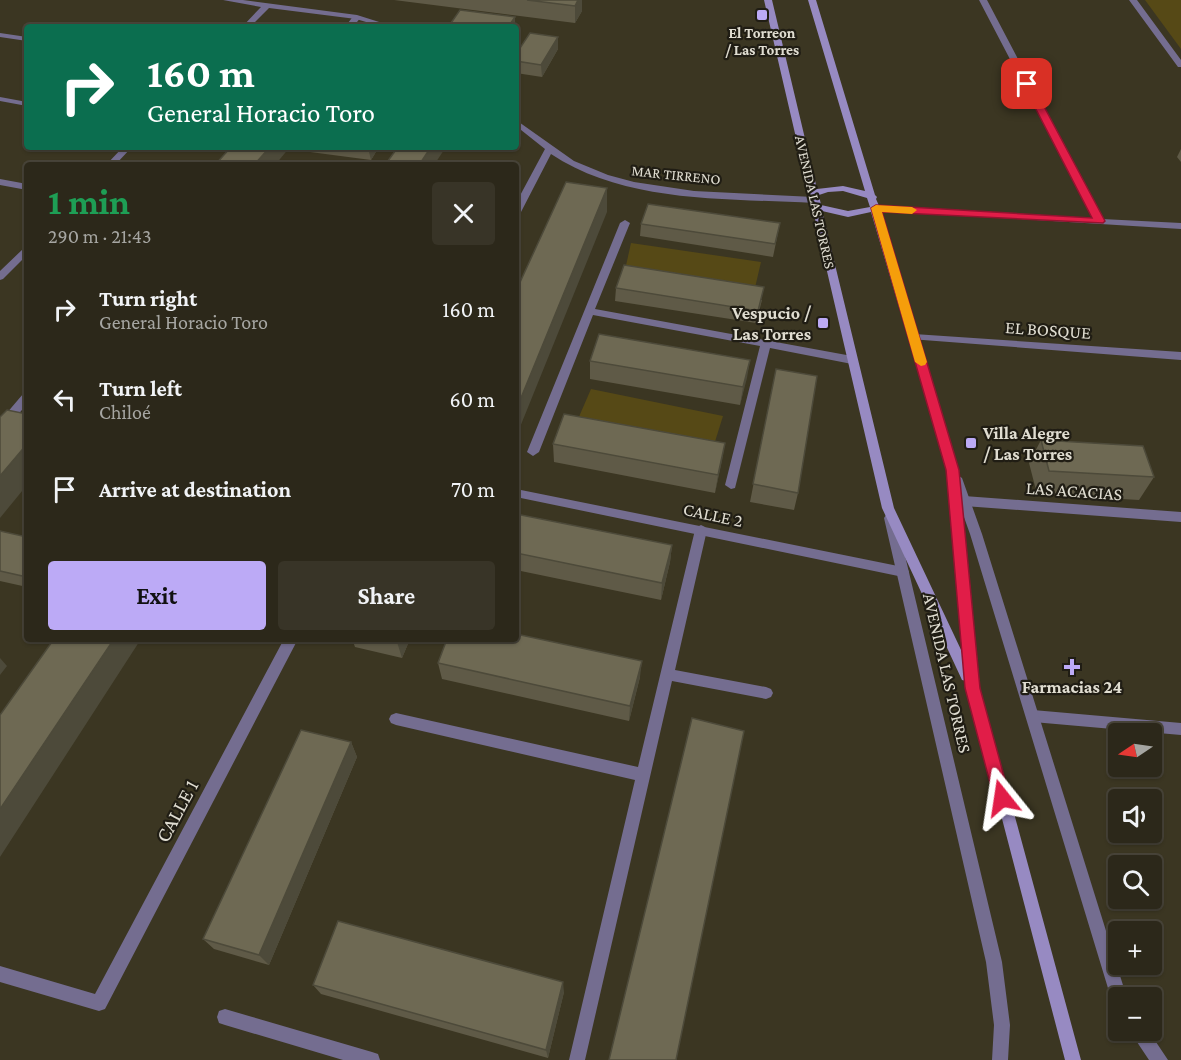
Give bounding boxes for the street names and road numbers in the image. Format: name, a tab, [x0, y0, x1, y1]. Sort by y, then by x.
street label: AVENIDA LAS TORRES	[792, 134, 838, 270]
street label: MAR TIRRENO	[631, 162, 721, 188]
street label: EL BOSQUE	[1004, 317, 1092, 343]
street label: LAS ACACIAS	[1025, 478, 1123, 504]
street label: CALLE 2	[681, 499, 745, 531]
street label: AVENIDA LAS TORRES	[919, 591, 975, 755]
street label: CALLE 1	[151, 776, 203, 846]

